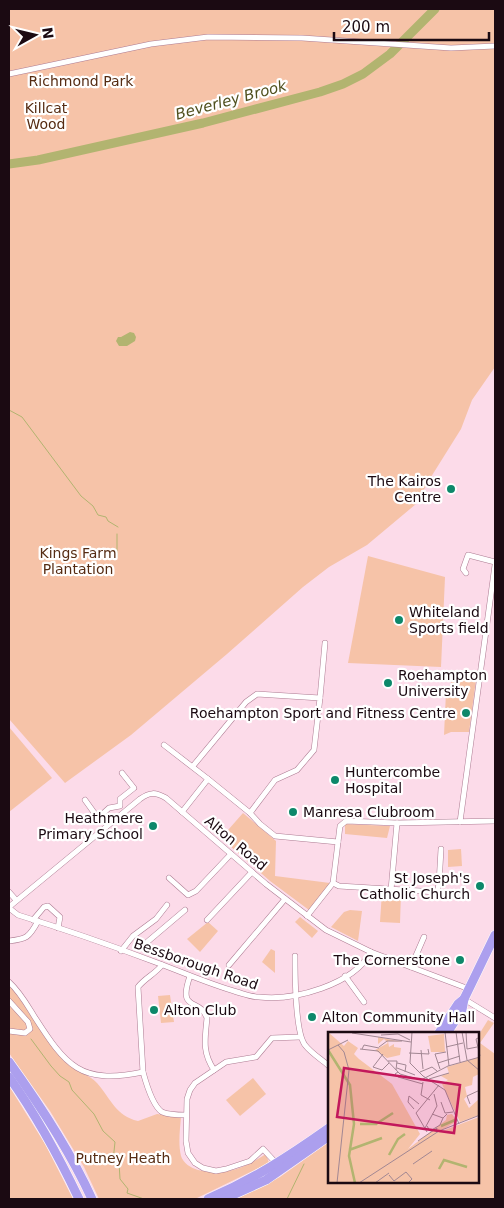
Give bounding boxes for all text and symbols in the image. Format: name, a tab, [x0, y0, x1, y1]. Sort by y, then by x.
north arrow	[10, 10, 60, 60]
scale bar	[334, 10, 489, 42]
text: 200 m	[342, 18, 390, 36]
text: N	[39, 26, 57, 40]
park label: Richmond Park	[29, 73, 134, 89]
water label: Beverley Brook	[173, 76, 290, 123]
park label: Killcat Wood	[25, 100, 68, 132]
place label: The Kairos Centre	[367, 473, 441, 505]
marker: The Kairos Centre	[445, 483, 457, 495]
park label: Kings Farm Plantation	[39, 545, 117, 577]
place label: Whiteland Sports field	[409, 604, 489, 636]
marker: Whiteland Sports field	[393, 614, 405, 626]
place label: Roehampton University	[398, 667, 487, 699]
marker: Roehampton University	[382, 677, 394, 689]
place label: Roehampton Sport and Fitness Centre	[190, 705, 456, 721]
marker: Roehampton Sport and Fitness Centre	[460, 707, 472, 719]
place label: Huntercombe Hospital	[345, 764, 440, 796]
marker: Huntercombe Hospital	[329, 774, 341, 786]
place label: Manresa Clubroom	[303, 804, 435, 820]
marker: Manresa Clubroom	[287, 806, 299, 818]
place label: Heathmere Primary School	[38, 810, 143, 842]
street label: Alton Road	[202, 812, 270, 874]
marker: Heathmere Primary School	[147, 820, 159, 832]
place label: St Joseph's Catholic Church	[359, 870, 470, 902]
marker: St Joseph's Catholic Church	[474, 880, 486, 892]
street label: Bessborough Road	[132, 935, 260, 993]
place label: The Cornerstone	[333, 952, 450, 968]
marker: The Cornerstone	[454, 954, 466, 966]
place label: Alton Club	[164, 1002, 236, 1018]
marker: Alton Club	[148, 1004, 160, 1016]
place label: Alton Community Hall	[322, 1009, 475, 1025]
marker: Alton Community Hall	[306, 1011, 318, 1023]
inset map	[328, 1032, 479, 1183]
park label: Putney Heath	[76, 1150, 170, 1166]

